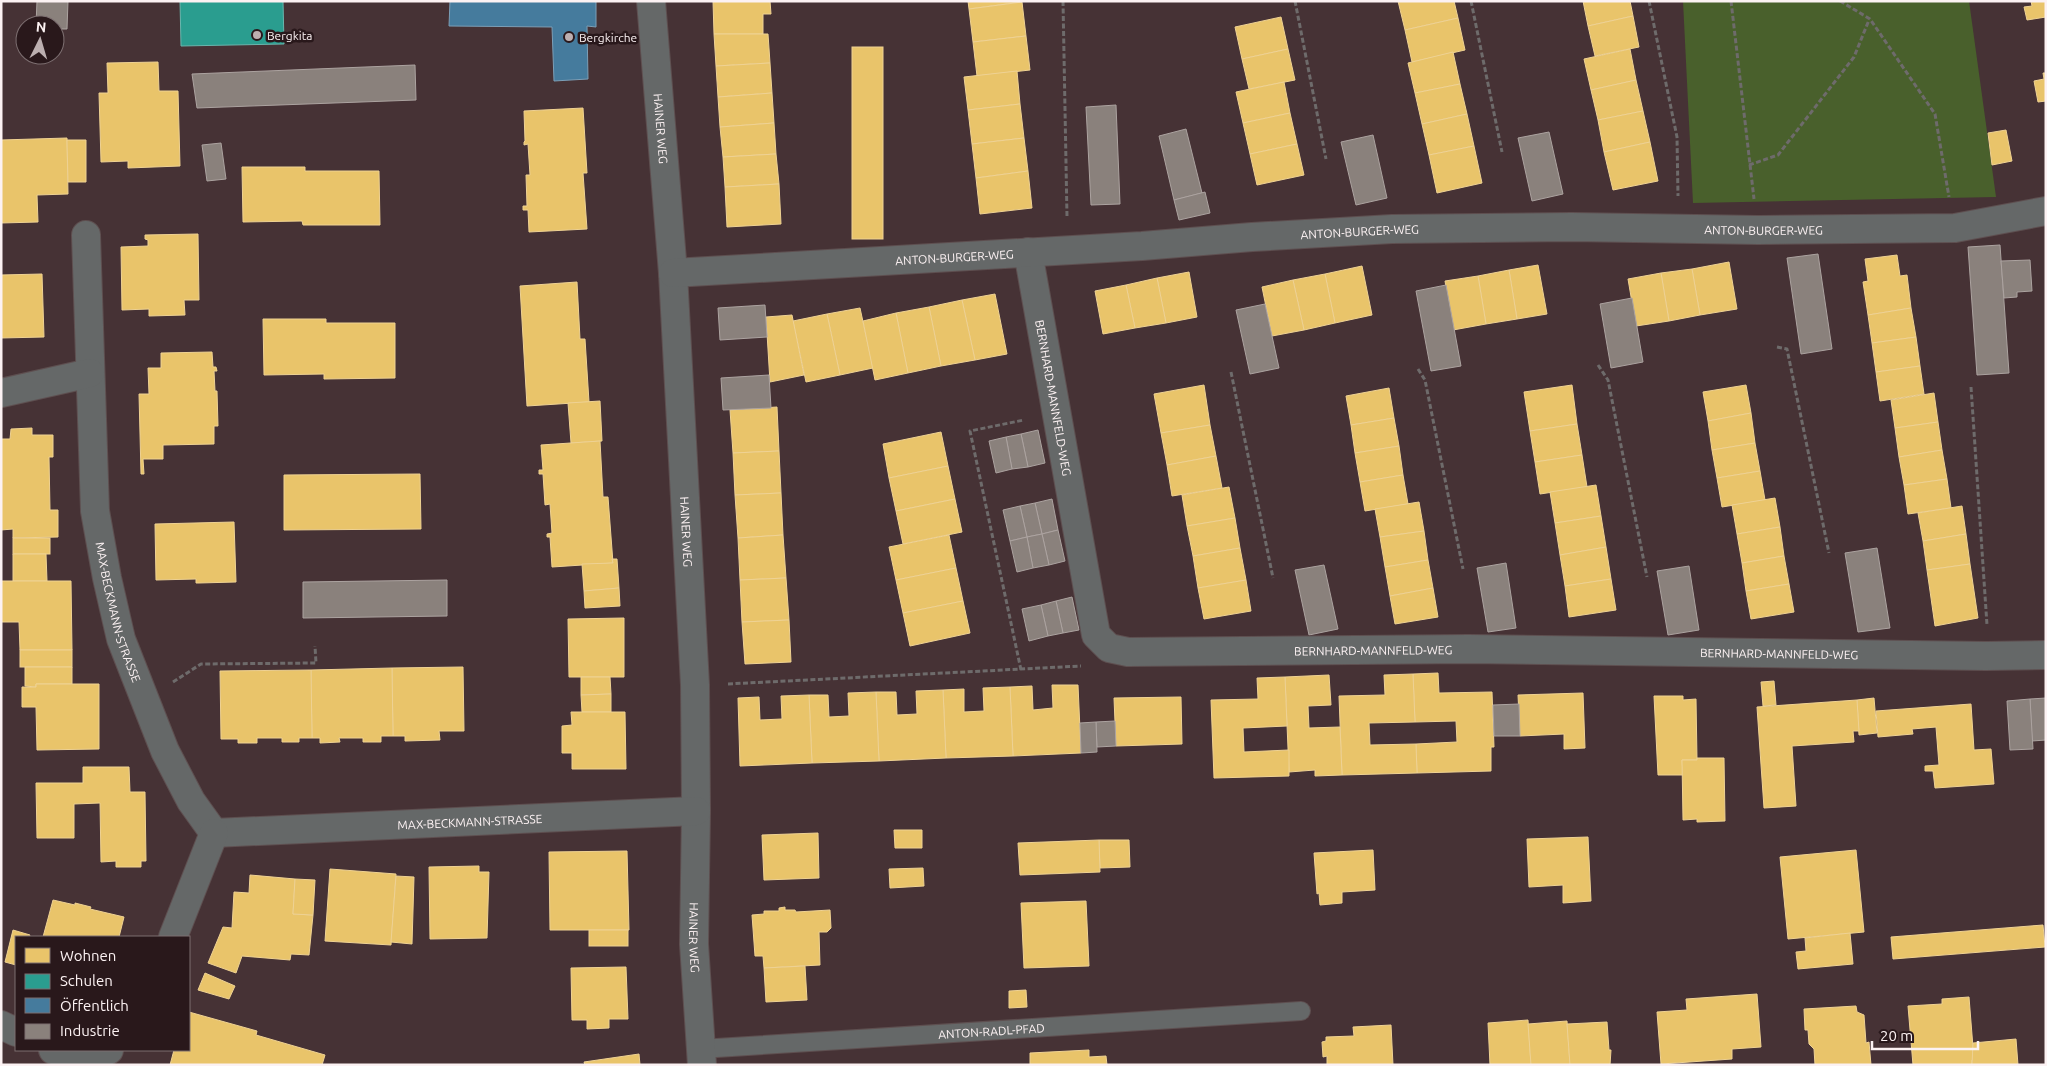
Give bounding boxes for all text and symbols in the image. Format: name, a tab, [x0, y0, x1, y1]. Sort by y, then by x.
north arrow	[15, 15, 65, 65]
text: N	[35, 19, 47, 35]
marker: Bergkita	[251, 29, 263, 41]
place label: Bergkita	[267, 29, 313, 42]
marker: Bergkirche	[563, 31, 575, 43]
place label: Bergkirche	[579, 31, 637, 44]
street label: HAINER WEG	[652, 93, 671, 164]
street label: ANTON-BURGER-WEG	[1300, 222, 1419, 241]
street label: ANTON-BURGER-WEG	[1704, 223, 1823, 237]
street label: ANTON-BURGER-WEG	[895, 247, 1014, 267]
street label: BERNHARD-MANNFELD-WEG	[1034, 319, 1074, 477]
street label: HAINER WEG	[678, 496, 695, 567]
street label: MAX-BECKMANN-STRASSE	[94, 541, 144, 684]
street label: BERNHARD-MANNFELD-WEG	[1294, 643, 1452, 657]
street label: BERNHARD-MANNFELD-WEG	[1700, 646, 1858, 661]
street label: MAX-BECKMANN-STRASSE	[397, 812, 543, 831]
street label: HAINER WEG	[687, 902, 702, 973]
legend	[15, 936, 190, 1051]
text: Wohnen	[60, 947, 116, 964]
text: Schulen	[60, 972, 113, 989]
text: Öffentlich	[60, 997, 129, 1014]
scale bar	[1872, 1018, 1978, 1050]
street label: ANTON-RADL-PFAD	[938, 1021, 1045, 1040]
text: Industrie	[60, 1022, 120, 1039]
text: 20 m	[1880, 1027, 1913, 1044]

